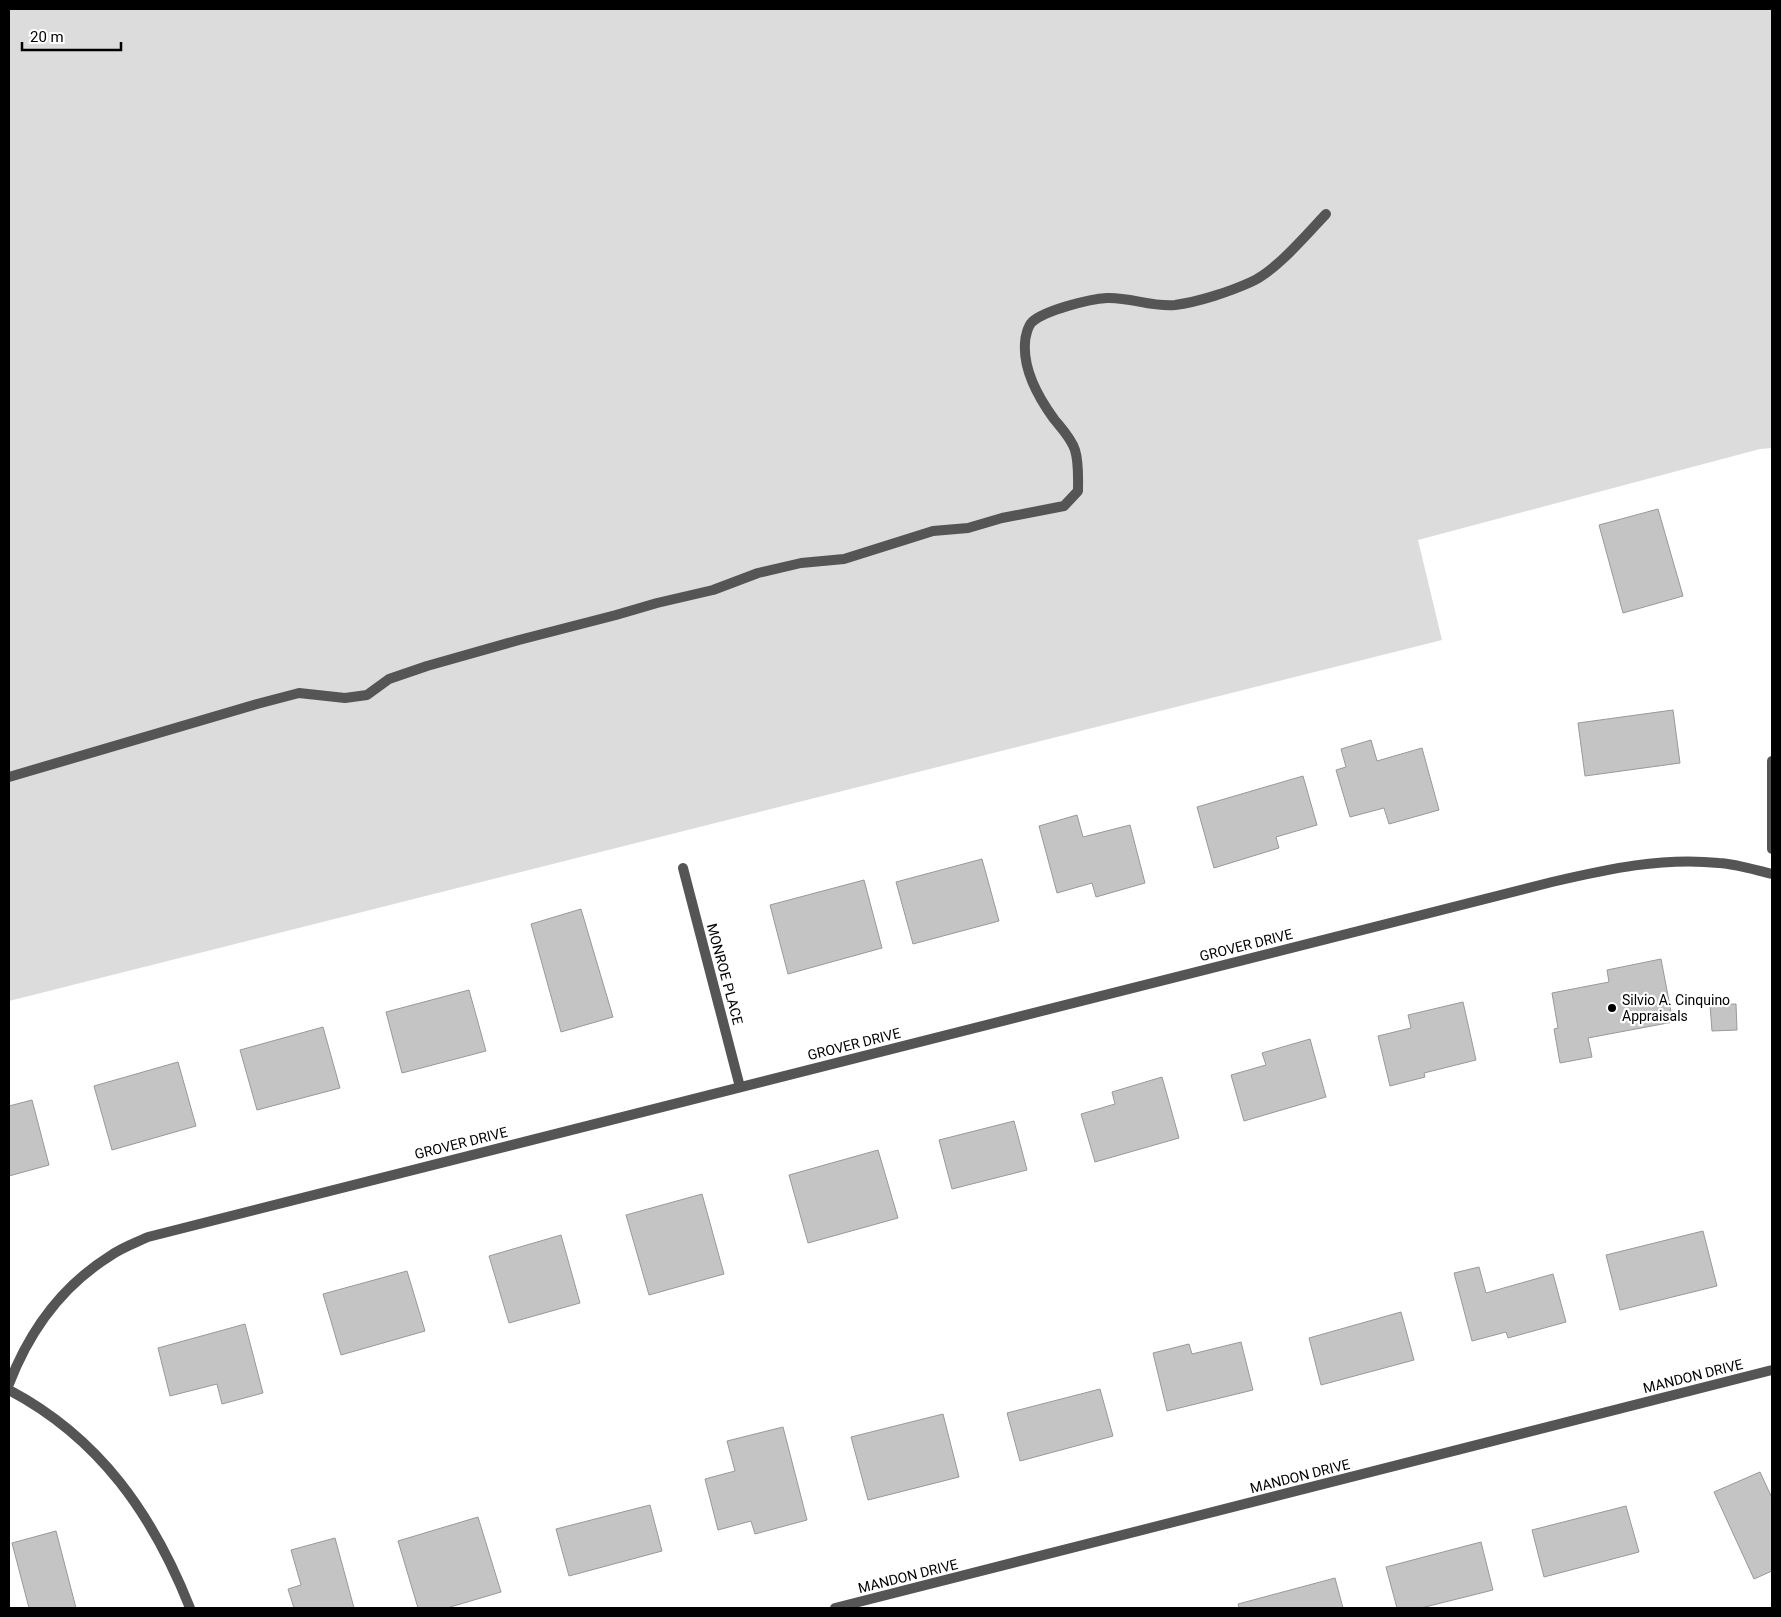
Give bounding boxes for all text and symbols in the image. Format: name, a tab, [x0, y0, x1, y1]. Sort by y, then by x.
scale bar	[22, 20, 121, 52]
text: 20 m	[30, 28, 64, 46]
street label: MONROE PLACE	[704, 922, 746, 1026]
street label: GROVER DRIVE	[1198, 926, 1294, 964]
place label: Silvio A. Cinquino Appraisals	[1622, 992, 1730, 1024]
marker: Silvio A. Cinquino Appraisals	[1606, 1002, 1618, 1014]
street label: GROVER DRIVE	[806, 1025, 902, 1063]
street label: GROVER DRIVE	[413, 1124, 509, 1162]
street label: MANDON DRIVE	[1641, 1356, 1745, 1396]
street label: MANDON DRIVE	[1248, 1456, 1352, 1496]
street label: MANDON DRIVE	[856, 1556, 960, 1596]

